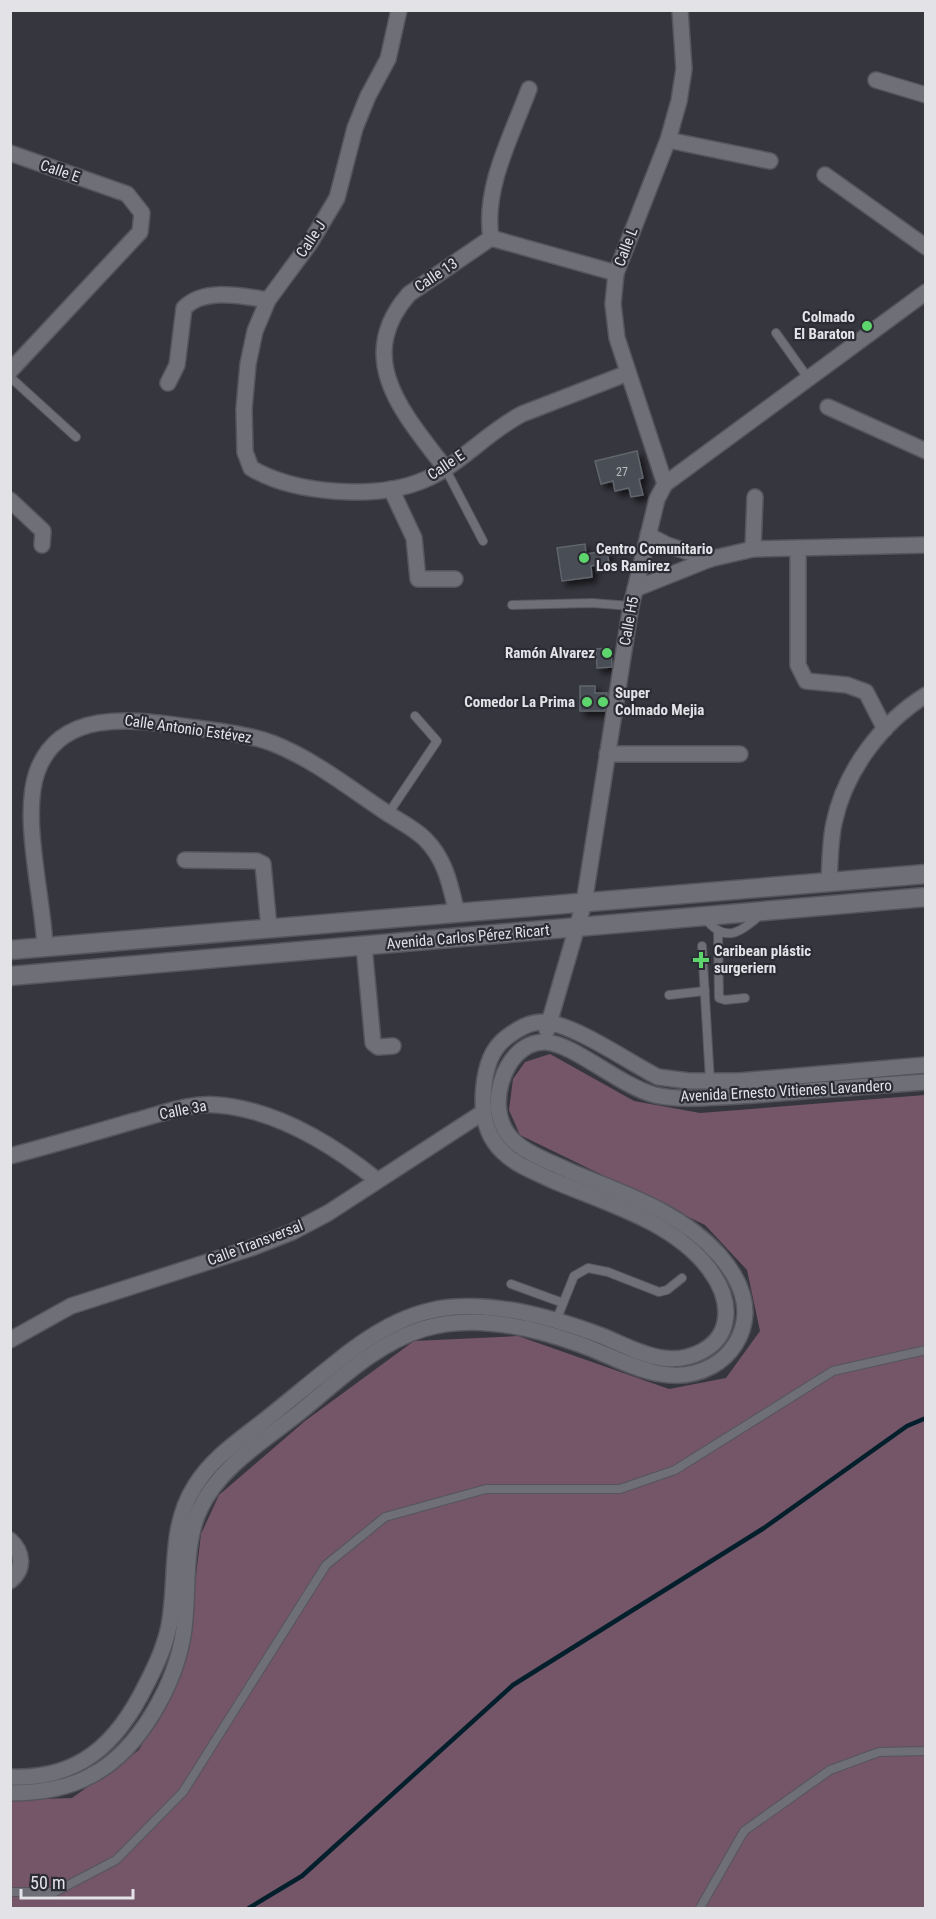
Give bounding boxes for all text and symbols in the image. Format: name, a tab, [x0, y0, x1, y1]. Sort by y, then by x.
street label: Calle E	[38, 156, 82, 186]
street label: Calle J	[292, 217, 330, 261]
street label: Calle L	[610, 225, 642, 269]
street label: Calle 13	[411, 254, 461, 296]
place label: Colmado El Baraton	[794, 308, 855, 343]
marker: Colmado El Baraton	[860, 319, 874, 333]
street label: Calle E	[424, 446, 468, 484]
house number: 27	[616, 465, 628, 479]
place label: Centro Comunitario Los Ramirez	[596, 540, 713, 575]
marker: Centro Comunitario Los Ramirez	[577, 551, 591, 565]
street label: Calle H5	[616, 595, 642, 647]
place label: Ramón Alvarez	[505, 644, 595, 662]
marker: Ramón Alvarez	[600, 646, 614, 660]
place label: Super Colmado Mejia	[615, 684, 704, 719]
place label: Comedor La Prima	[464, 693, 575, 711]
marker: Comedor La Prima	[580, 695, 594, 709]
marker: Super Colmado Mejia	[596, 695, 610, 709]
street label: Calle Antonio Estévez	[123, 711, 253, 747]
street label: Avenida Carlos Pérez Ricart	[386, 921, 550, 953]
place label: Caribean plástic surgeriern	[714, 942, 811, 977]
marker: Caribean plástic surgeriern	[692, 951, 710, 969]
street label: Avenida Ernesto Vitienes Lavandero	[680, 1076, 892, 1106]
street label: Calle 3a	[158, 1097, 208, 1123]
street label: Calle Transversal	[205, 1217, 305, 1269]
scale bar	[21, 1862, 134, 1900]
text: 50 m	[30, 1872, 65, 1893]

